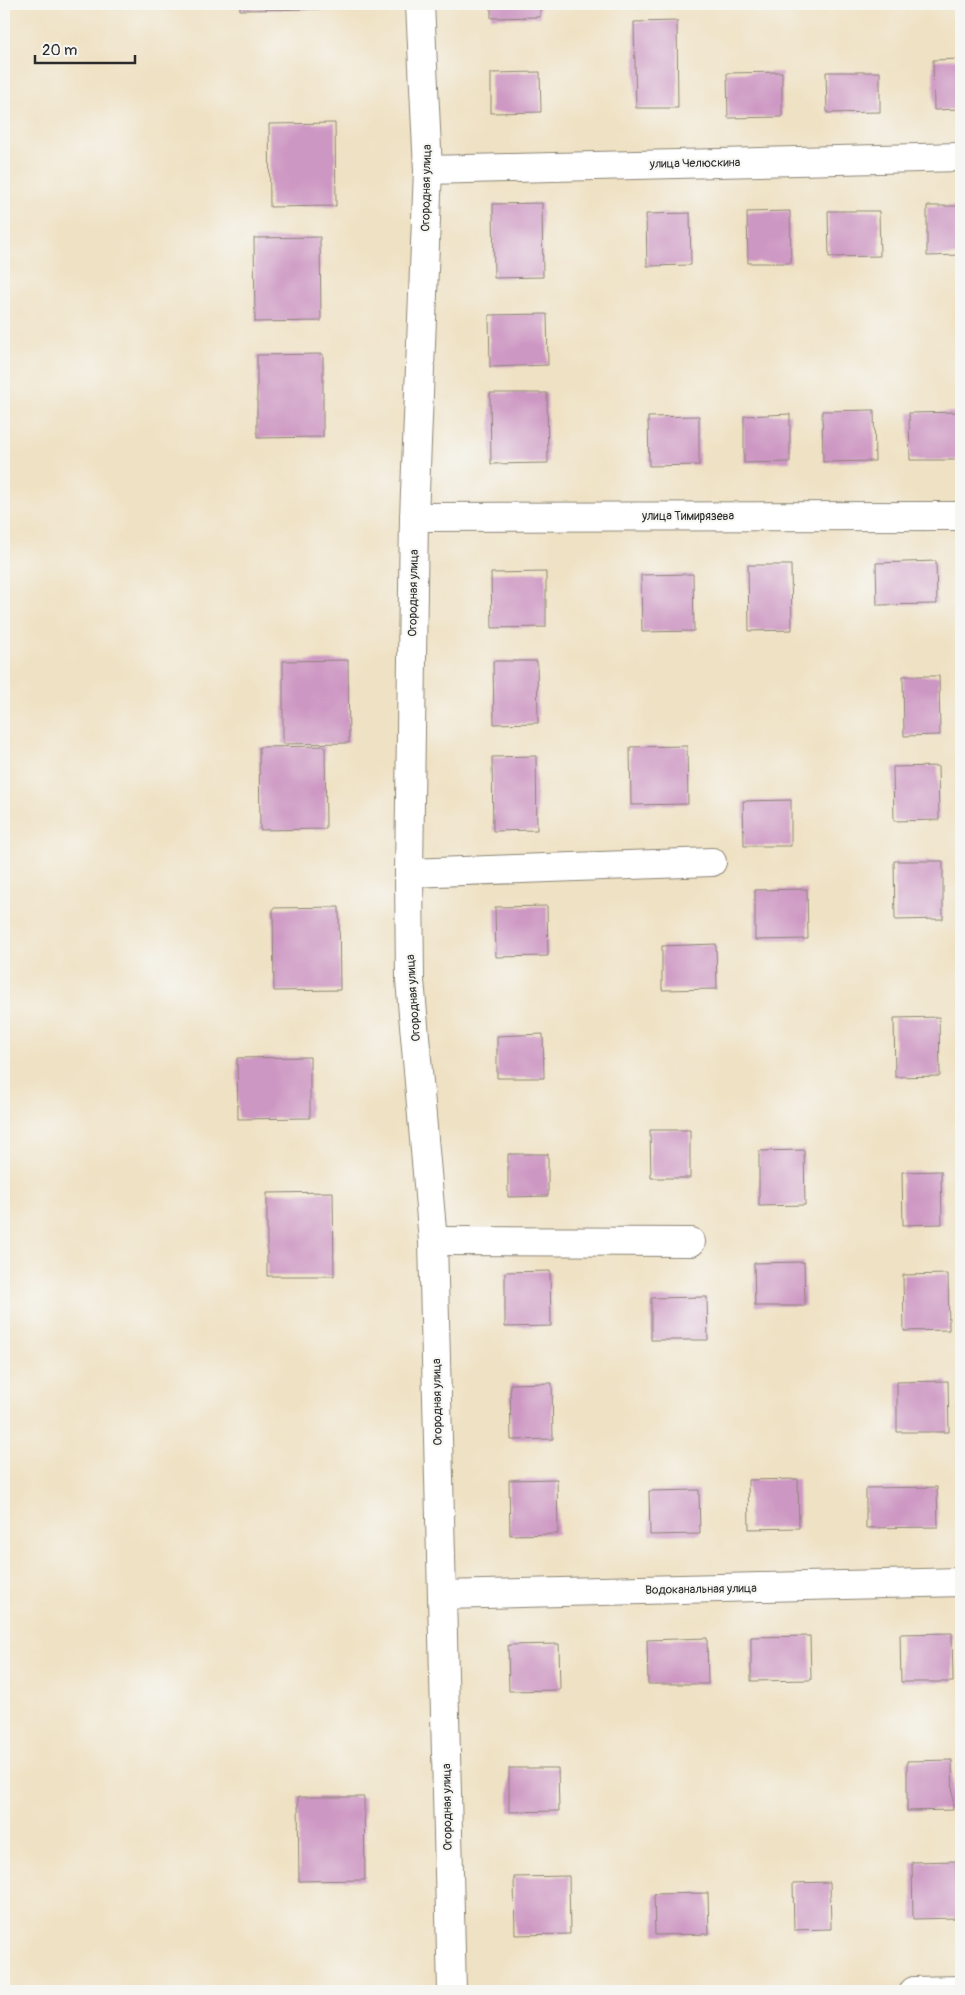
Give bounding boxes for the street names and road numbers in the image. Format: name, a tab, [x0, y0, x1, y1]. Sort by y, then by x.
street label: Огородная улица	[418, 144, 435, 232]
street label: улица Челюскина	[649, 155, 741, 172]
street label: улица Тимирязева	[641, 509, 735, 524]
street label: Огородная улица	[405, 549, 422, 637]
street label: Огородная улица	[403, 954, 424, 1042]
street label: Огородная улица	[429, 1358, 446, 1446]
street label: Водоканальная улица	[645, 1581, 757, 1598]
street label: Огородная улица	[439, 1763, 456, 1851]

